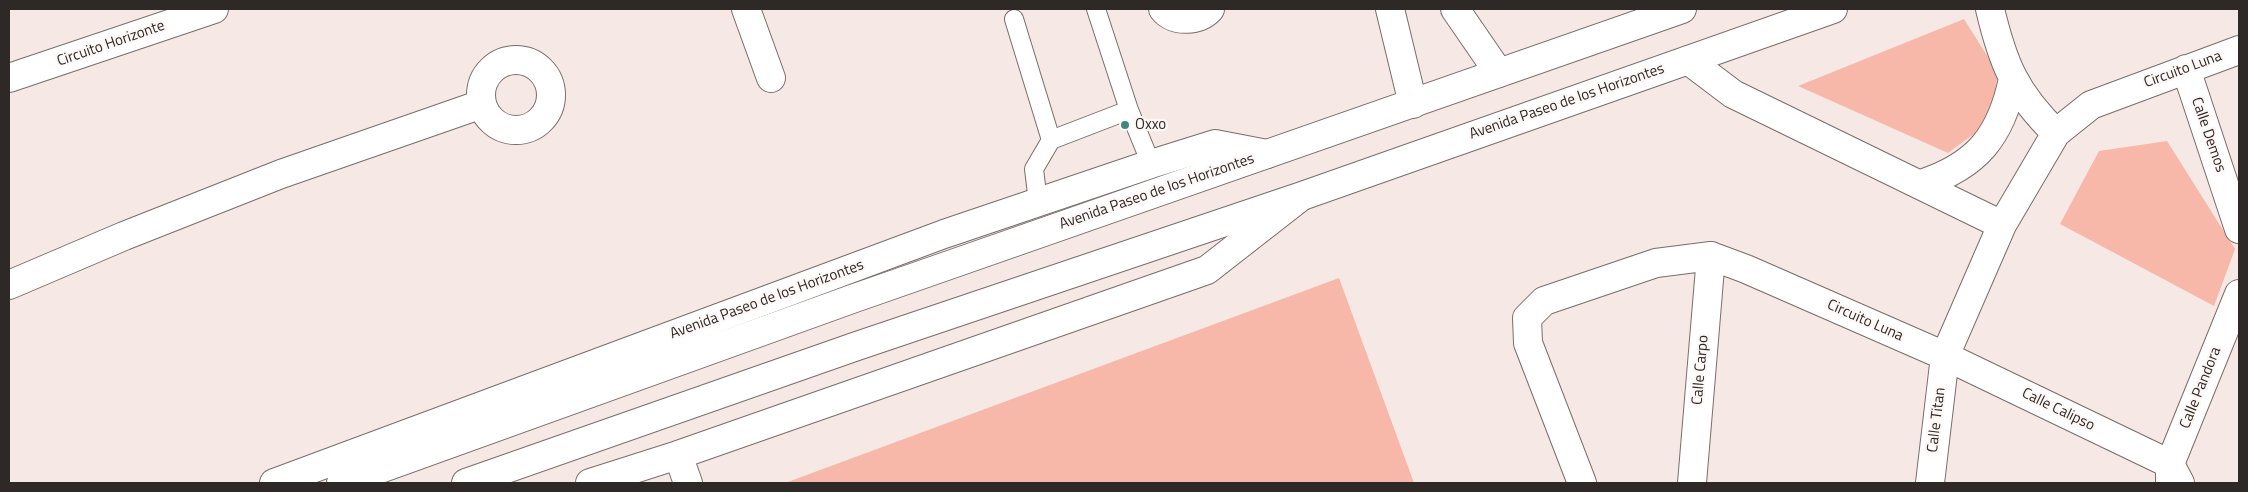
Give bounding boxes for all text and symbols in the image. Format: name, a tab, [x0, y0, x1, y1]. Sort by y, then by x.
street label: Circuito Horizonte	[55, 17, 167, 71]
street label: Circuito Luna	[2142, 48, 2224, 92]
street label: Avenida Paseo de los Horizontes	[1467, 60, 1667, 144]
street label: Calle Demos	[2187, 95, 2229, 175]
place label: Oxxo	[1135, 116, 1166, 134]
marker: Oxxo	[1119, 119, 1131, 131]
street label: Avenida Paseo de los Horizontes	[1057, 150, 1257, 234]
street label: Avenida Paseo de los Horizontes	[668, 256, 866, 344]
street label: Circuito Luna	[1824, 296, 1906, 346]
street label: Calle Carpo	[1689, 334, 1713, 406]
street label: Calle Pandora	[2176, 345, 2226, 431]
street label: Calle Calipso	[2019, 385, 2097, 435]
street label: Calle Titan	[1924, 386, 1950, 454]

